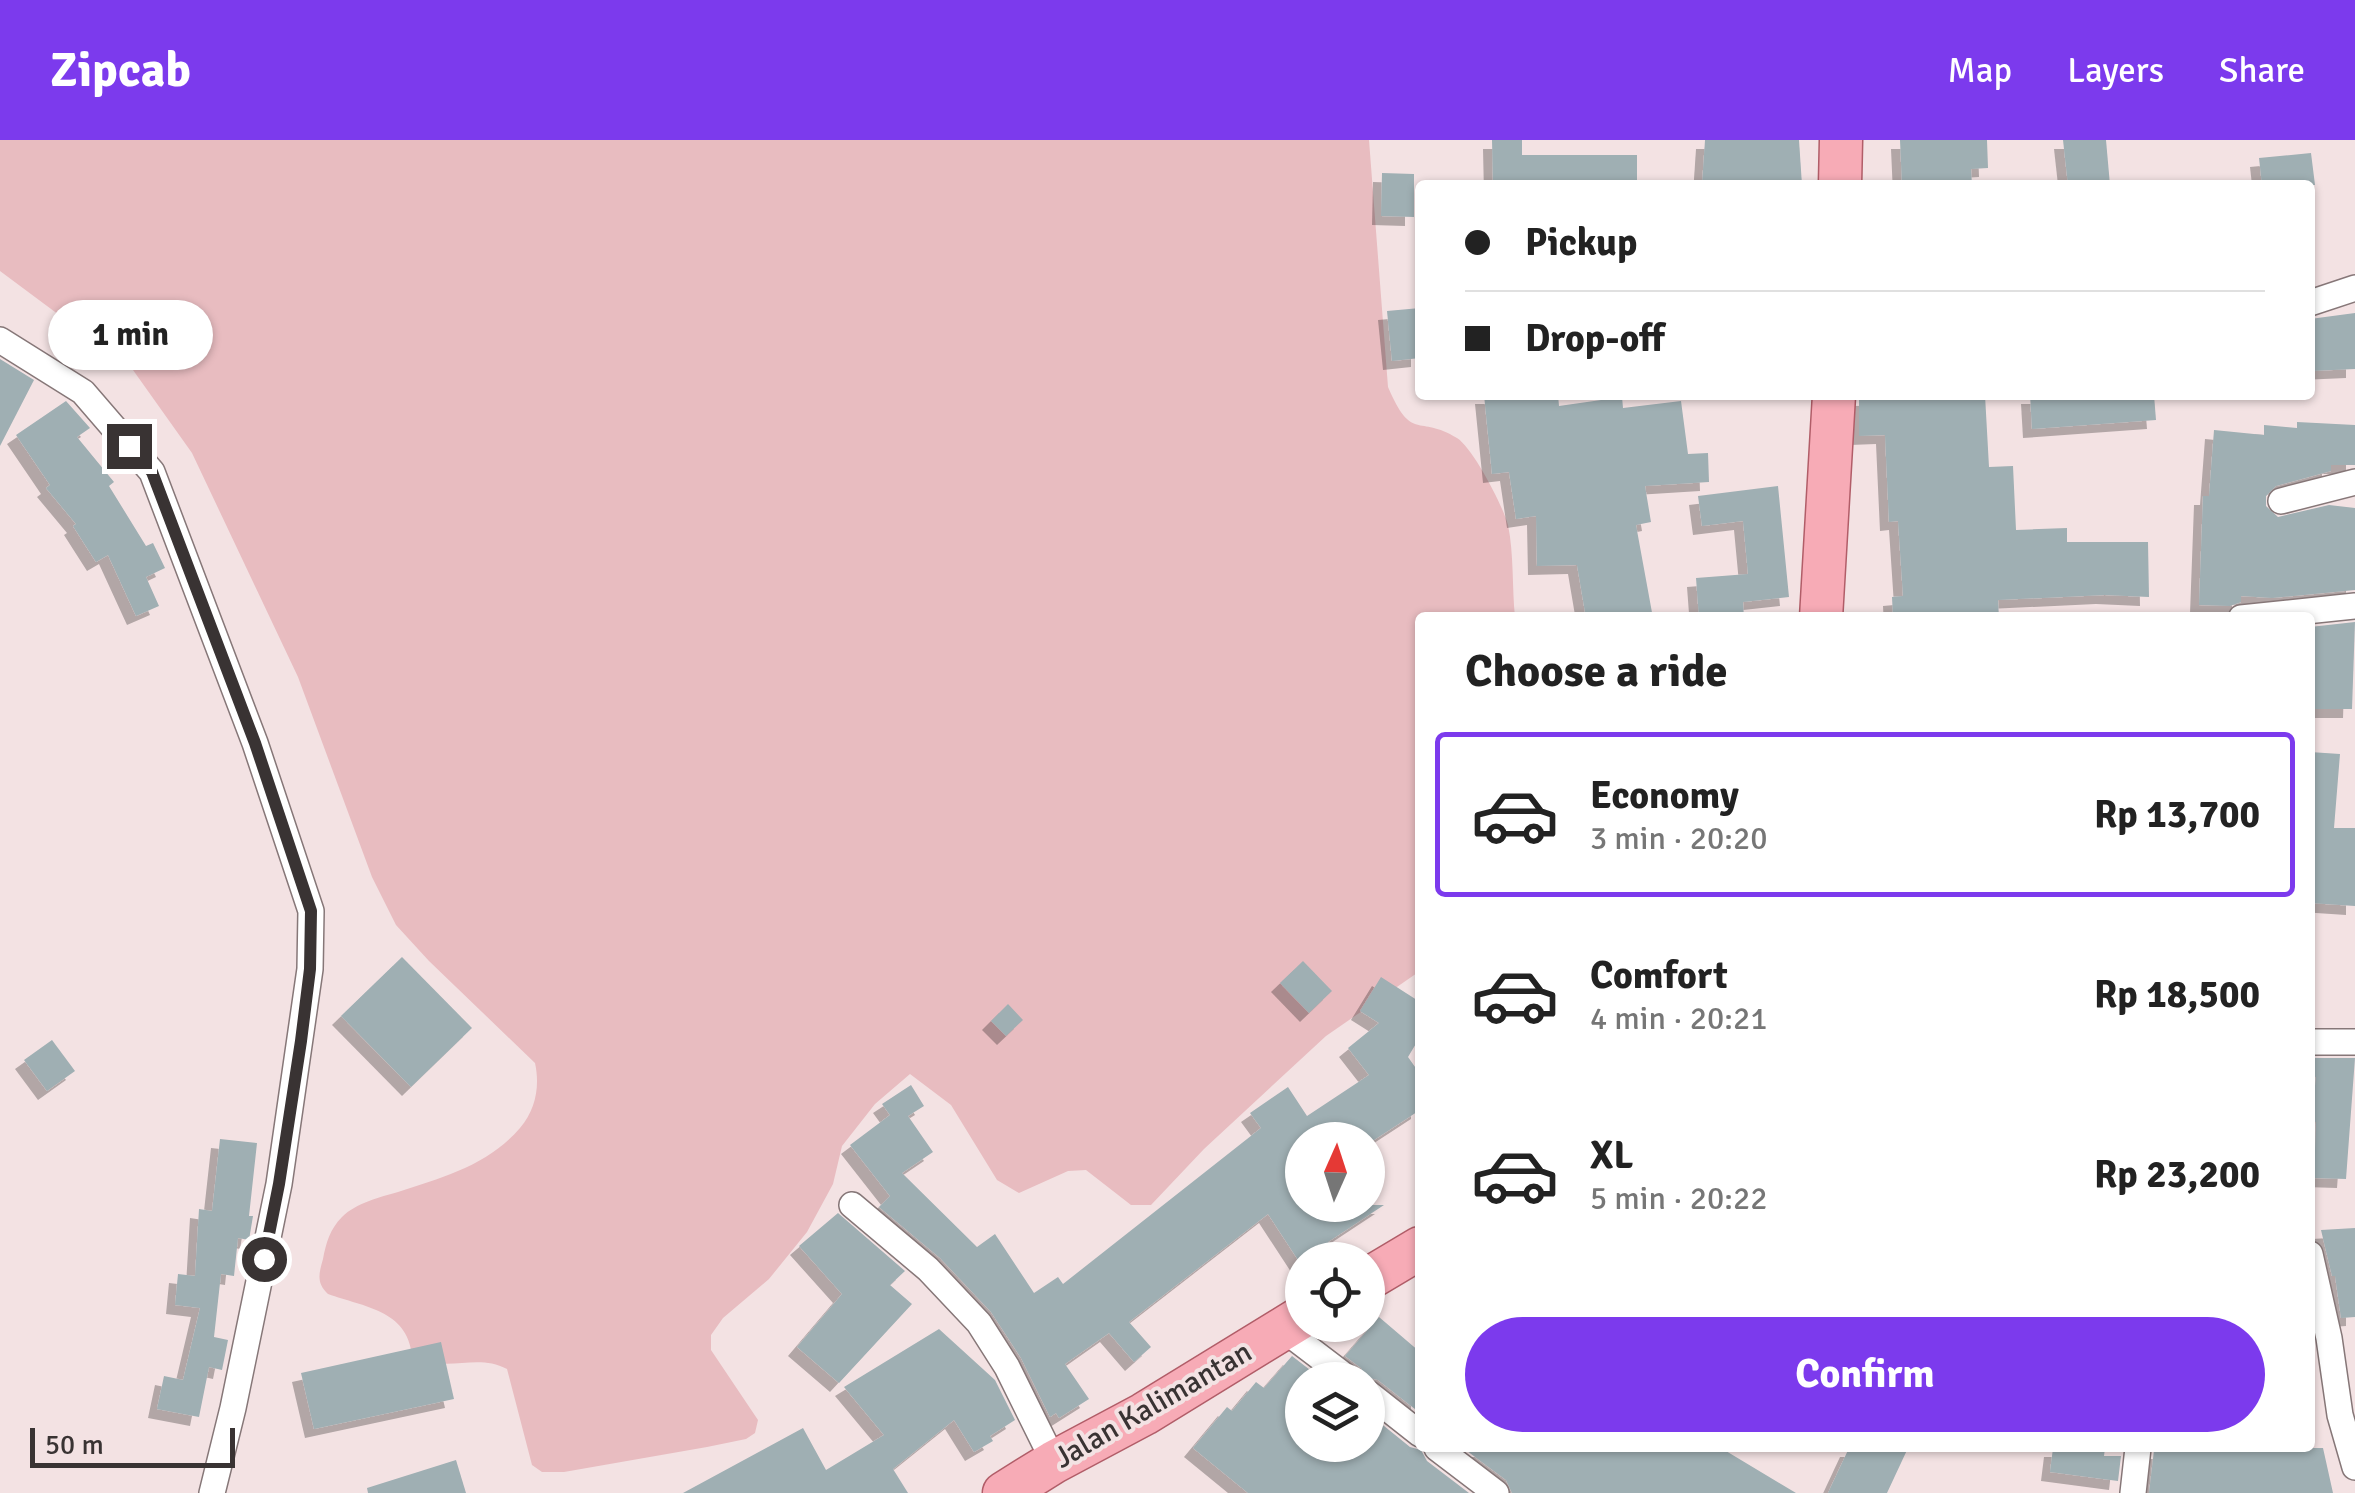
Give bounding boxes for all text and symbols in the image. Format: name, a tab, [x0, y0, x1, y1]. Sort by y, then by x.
text: Zipcab	[50, 41, 191, 100]
text: Map	[1948, 49, 2012, 92]
text: Layers	[2067, 49, 2164, 92]
text: Share	[2219, 49, 2305, 92]
text: Pickup	[1525, 219, 1637, 266]
callout: 1 min	[46, 301, 212, 371]
text: 1 min	[92, 315, 169, 354]
text: Drop-off	[1525, 315, 1665, 362]
route end	[107, 424, 152, 469]
text: Choose a ride	[1465, 644, 1728, 699]
icon: car	[1470, 770, 1560, 860]
text: Economy	[1590, 772, 1739, 819]
text: Rp 13,700	[2094, 791, 2260, 838]
text: 3 min · 20:20	[1590, 819, 1768, 858]
icon: car	[1470, 950, 1560, 1040]
text: Comfort	[1590, 952, 1728, 999]
text: Rp 18,500	[2094, 971, 2260, 1018]
text: 4 min · 20:21	[1590, 999, 1768, 1038]
north arrow	[1285, 1122, 1385, 1222]
map controls	[1285, 1122, 1385, 1462]
icon: car	[1470, 1130, 1560, 1220]
text: XL	[1590, 1132, 1633, 1179]
text: Rp 23,200	[2094, 1151, 2260, 1198]
text: 5 min · 20:22	[1590, 1179, 1768, 1218]
route start	[242, 1237, 287, 1282]
button: locate	[1285, 1242, 1385, 1342]
button: Confirm	[1465, 1317, 2265, 1432]
street label: Jalan Kalimantan	[1047, 1333, 1259, 1477]
button: layers	[1285, 1362, 1385, 1462]
scale bar	[30, 1423, 235, 1468]
text: 50 m	[45, 1428, 104, 1462]

